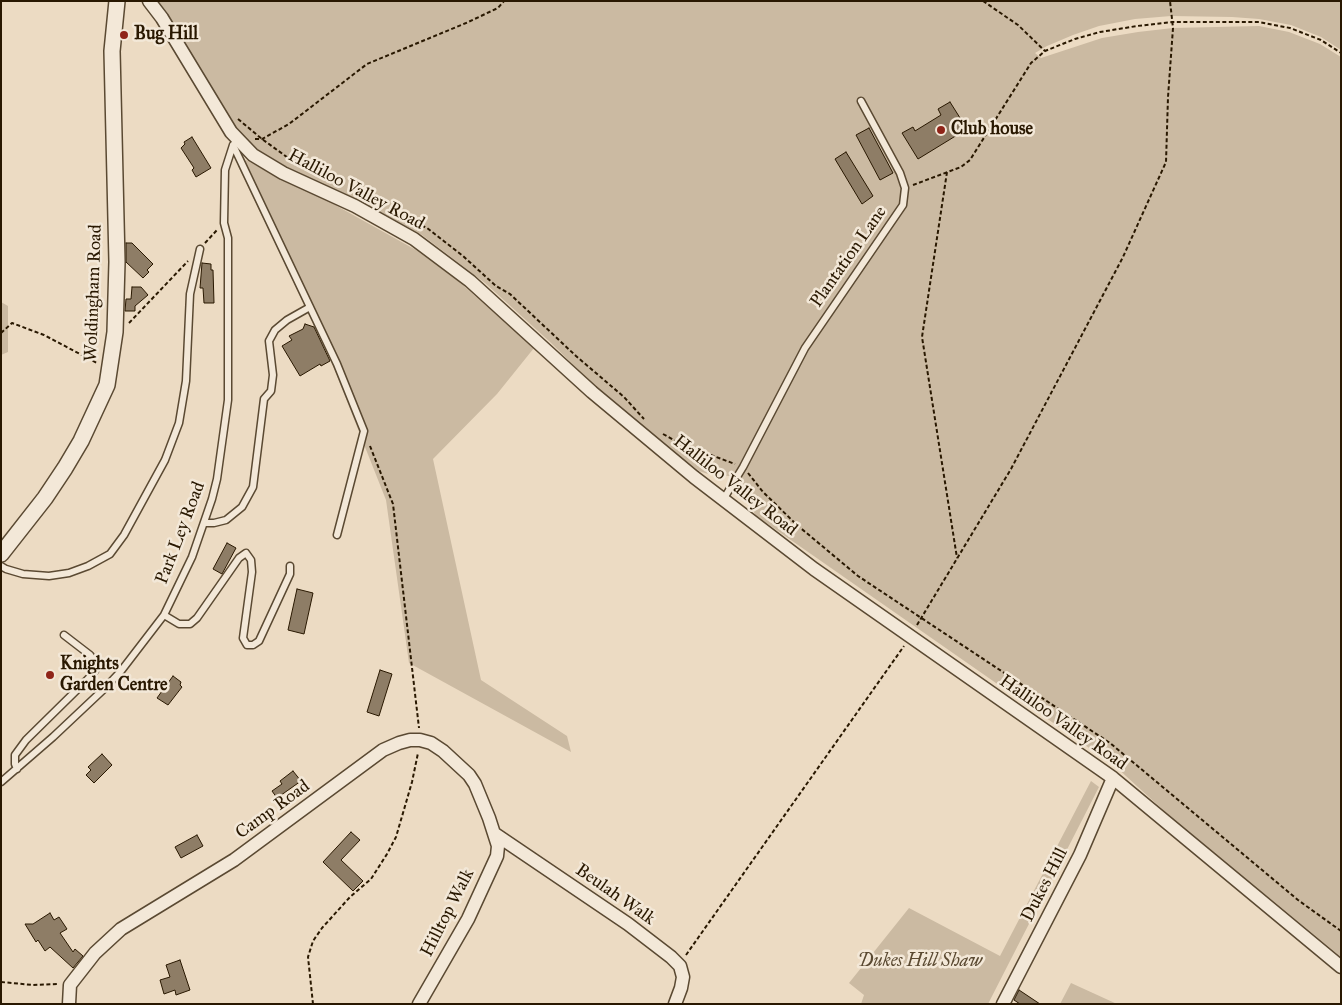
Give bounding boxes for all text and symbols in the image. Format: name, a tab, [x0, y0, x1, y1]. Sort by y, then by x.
place label: Bug Hill	[134, 24, 198, 46]
marker: Bug Hill	[118, 29, 130, 41]
place label: Club house	[951, 119, 1033, 141]
marker: Club house	[935, 124, 947, 136]
street label: Halliloo Valley Road	[284, 145, 428, 235]
street label: Plantation Lane	[806, 202, 892, 312]
street label: Woldingham Road	[81, 224, 107, 362]
street label: Halliloo Valley Road	[669, 431, 801, 541]
street label: Park Ley Road	[152, 479, 210, 587]
place label: Knights Garden Centre	[60, 654, 167, 696]
marker: Knights Garden Centre	[44, 669, 56, 681]
street label: Halliloo Valley Road	[995, 671, 1131, 775]
street label: Camp Road	[232, 776, 314, 844]
street label: Dukes Hill	[1017, 844, 1073, 926]
street label: Beulah Walk	[571, 860, 659, 930]
street label: Hilltop Walk	[417, 865, 479, 961]
park label: Dukes Hill Shaw	[858, 951, 982, 973]

